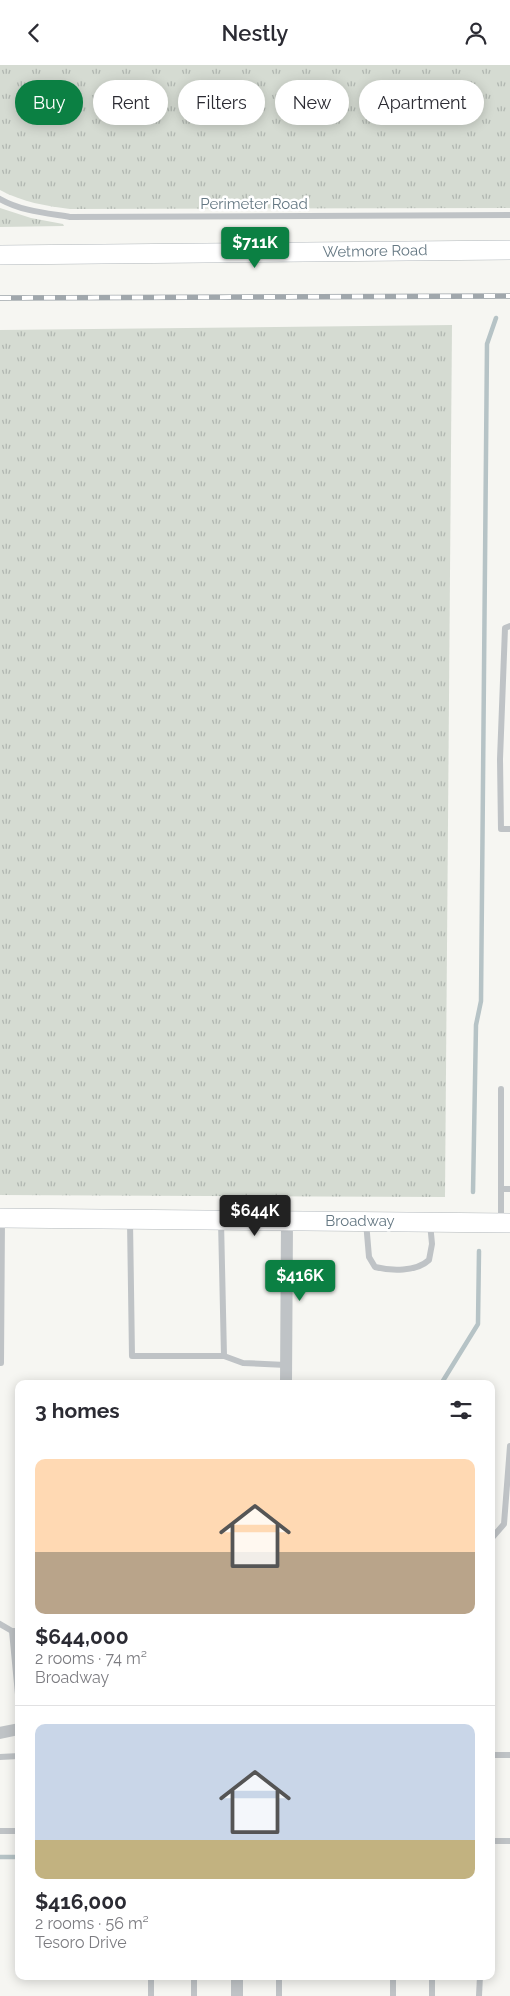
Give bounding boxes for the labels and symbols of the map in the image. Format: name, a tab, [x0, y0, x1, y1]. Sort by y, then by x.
street label: Perimeter Road	[200, 195, 308, 213]
pin: $711K	[220, 227, 290, 269]
street label: Wetmore Road	[322, 241, 428, 261]
pin: $644K	[220, 1195, 290, 1237]
street label: Broadway	[325, 1212, 395, 1230]
pin: $416K	[265, 1259, 335, 1302]

